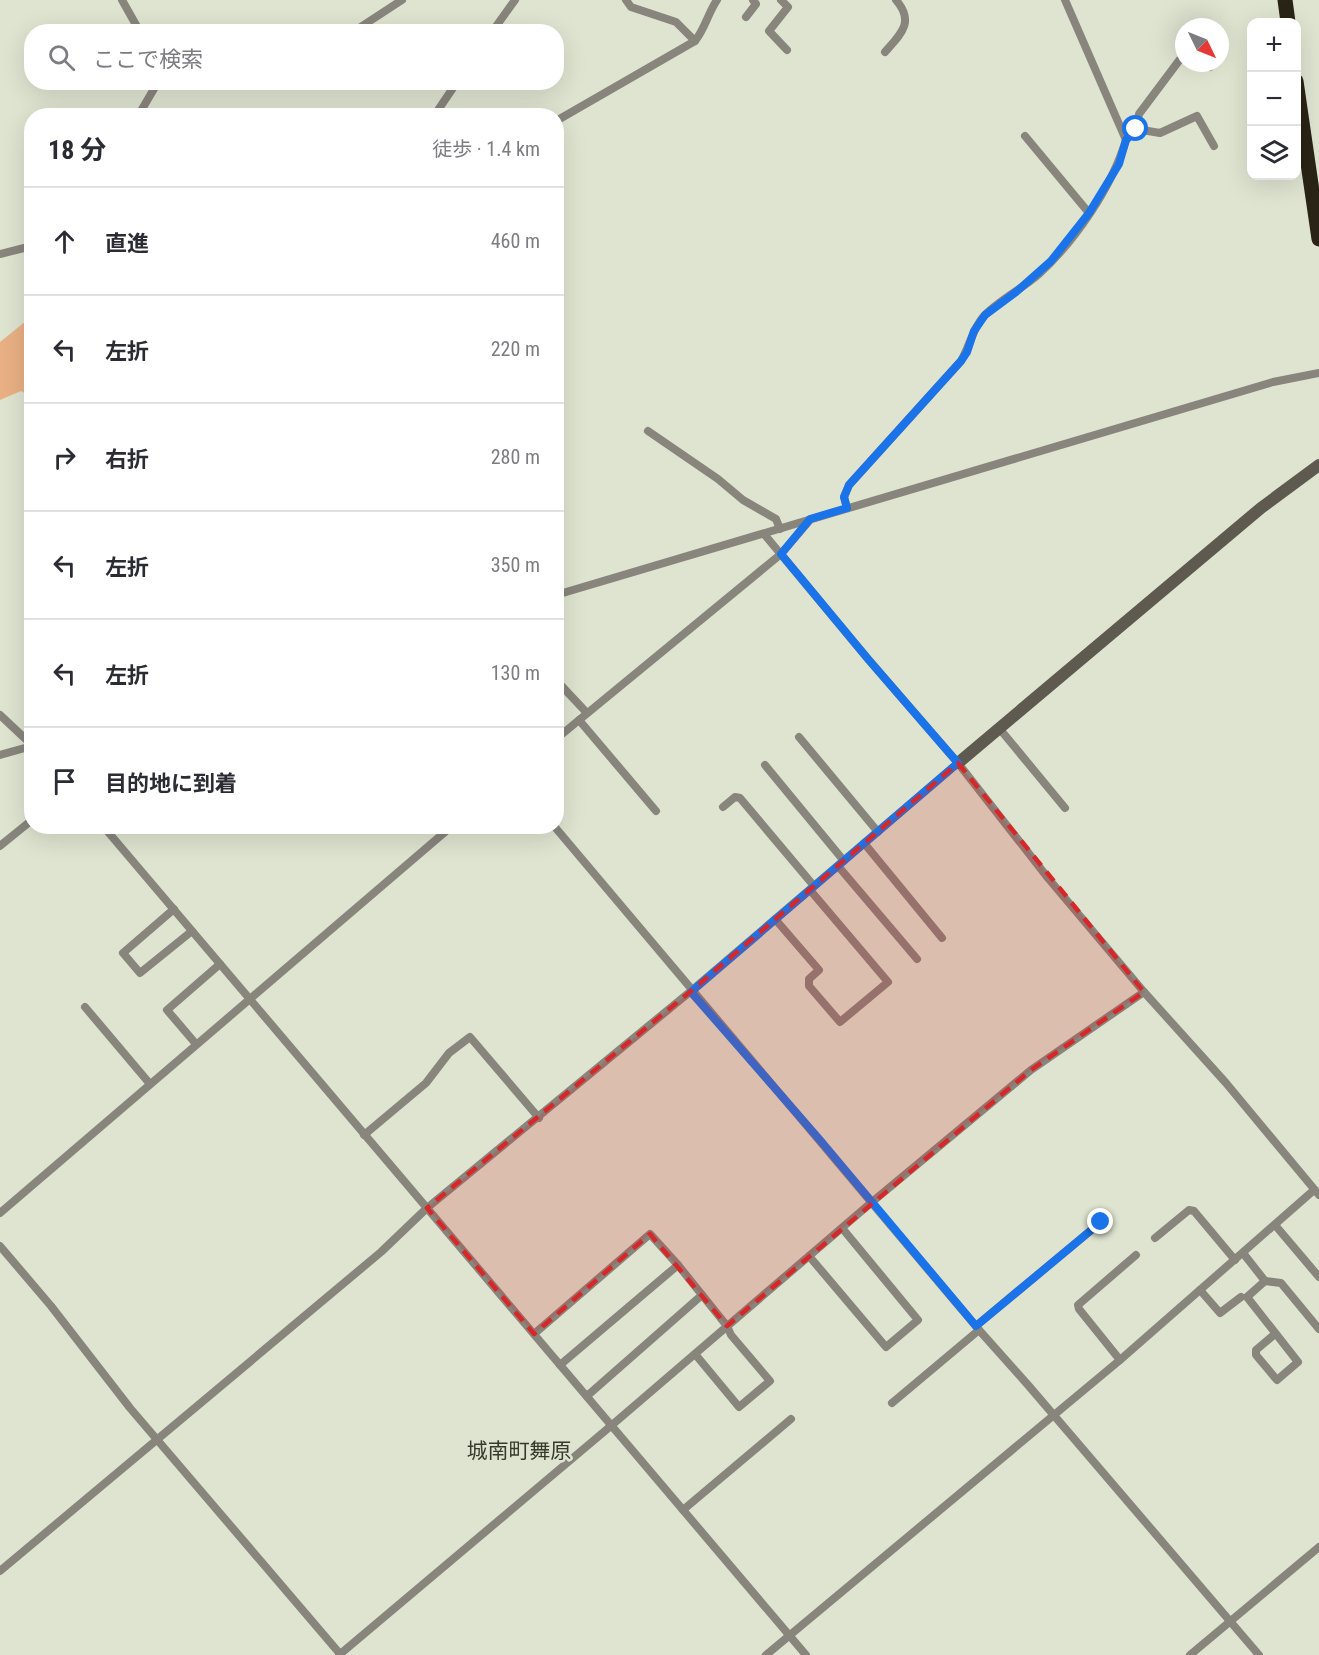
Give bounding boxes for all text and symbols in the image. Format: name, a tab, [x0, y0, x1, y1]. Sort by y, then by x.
north arrow	[1175, 18, 1229, 72]
map controls	[1247, 18, 1301, 180]
button: +	[1247, 18, 1301, 72]
search box	[24, 24, 564, 90]
icon: search	[45, 41, 78, 74]
text: ここで検索	[93, 47, 203, 72]
button: −	[1247, 72, 1301, 126]
route start	[1122, 115, 1148, 141]
button: layers	[1247, 126, 1301, 180]
text: 18 分	[48, 135, 106, 165]
text: 徒歩 · 1.4 km	[432, 137, 540, 161]
icon: ahead	[48, 225, 81, 258]
text: 460 m	[491, 229, 540, 253]
text: 直進	[105, 231, 149, 256]
icon: left	[48, 333, 81, 366]
text: 220 m	[491, 337, 540, 361]
text: 左折	[105, 339, 149, 364]
icon: right	[48, 441, 81, 474]
text: 280 m	[491, 445, 540, 469]
text: 右折	[105, 447, 149, 472]
icon: left	[48, 549, 81, 582]
text: 350 m	[491, 553, 540, 577]
text: 左折	[105, 555, 149, 580]
icon: left	[48, 657, 81, 690]
text: 130 m	[491, 661, 540, 685]
text: 左折	[105, 663, 149, 688]
icon: arrive	[48, 765, 81, 798]
text: 目的地に到着	[105, 771, 237, 796]
route end	[1087, 1208, 1113, 1234]
district label: 城南町舞原	[467, 1439, 572, 1463]

